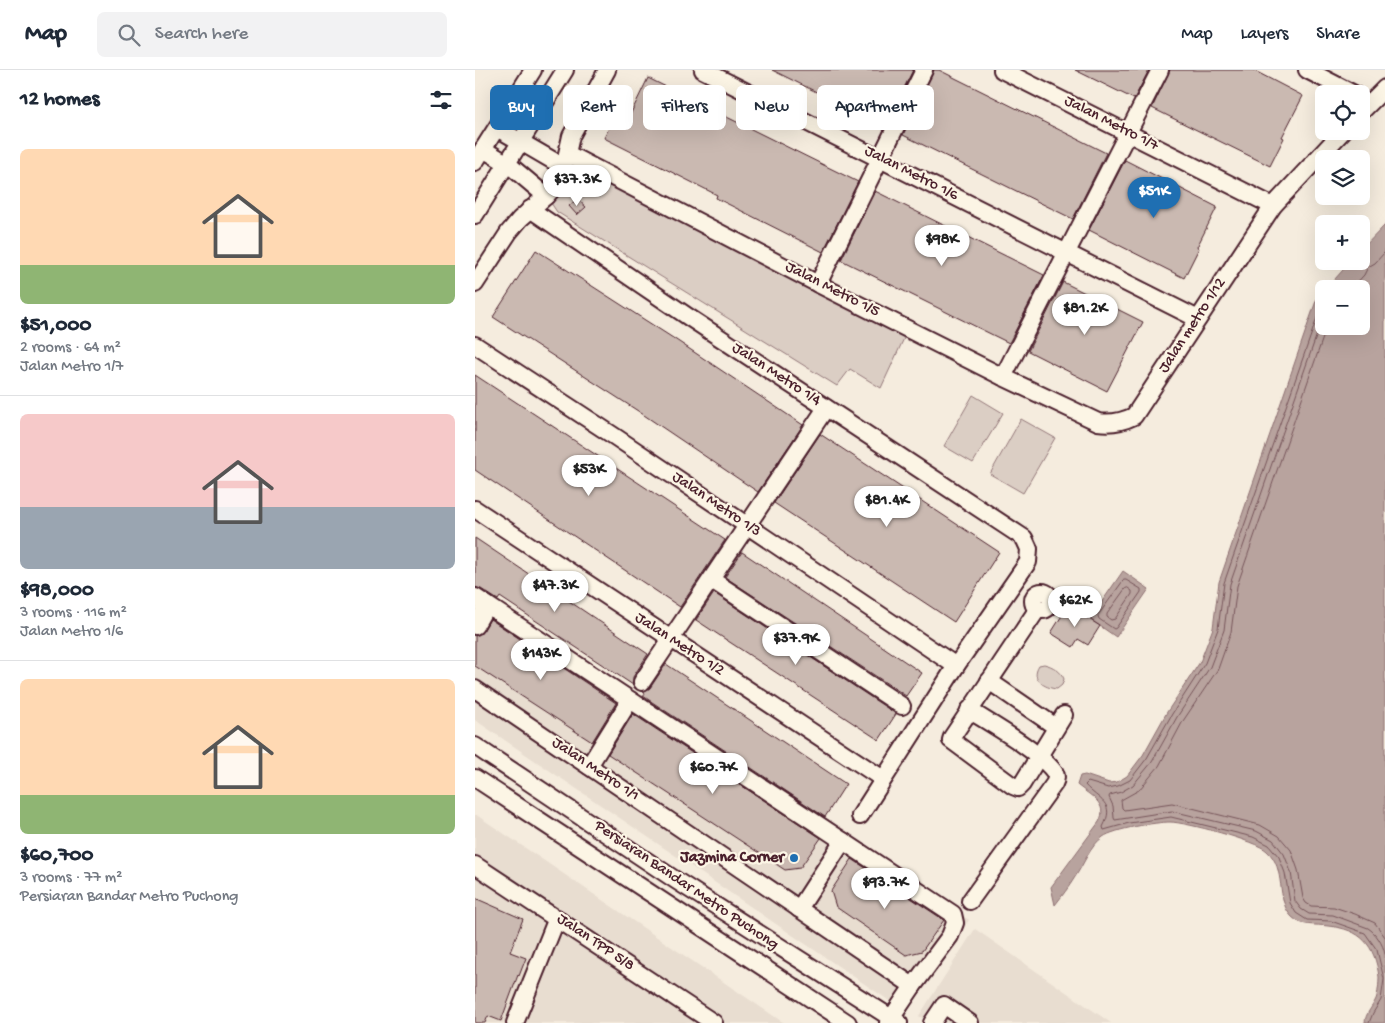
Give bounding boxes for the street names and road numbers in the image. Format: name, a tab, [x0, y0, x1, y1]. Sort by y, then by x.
street label: Jalan Metro 1/7	[1061, 92, 1162, 156]
street label: Jalan Metro 1/6	[861, 142, 962, 206]
street label: Jalan Metro 1/5	[782, 258, 882, 322]
street label: Jalan metro 1/12	[1155, 275, 1231, 377]
street label: Jalan Metro 1/4	[728, 339, 825, 411]
street label: Jalan Metro 1/3	[668, 468, 764, 542]
street label: Jalan Metro 1/2	[631, 609, 727, 681]
street label: Jalan Metro 1/1	[548, 734, 642, 806]
street label: Persiaran Bandar Metro Puchong	[589, 817, 782, 955]
street label: Jalan TPP 5/8	[552, 910, 638, 976]

